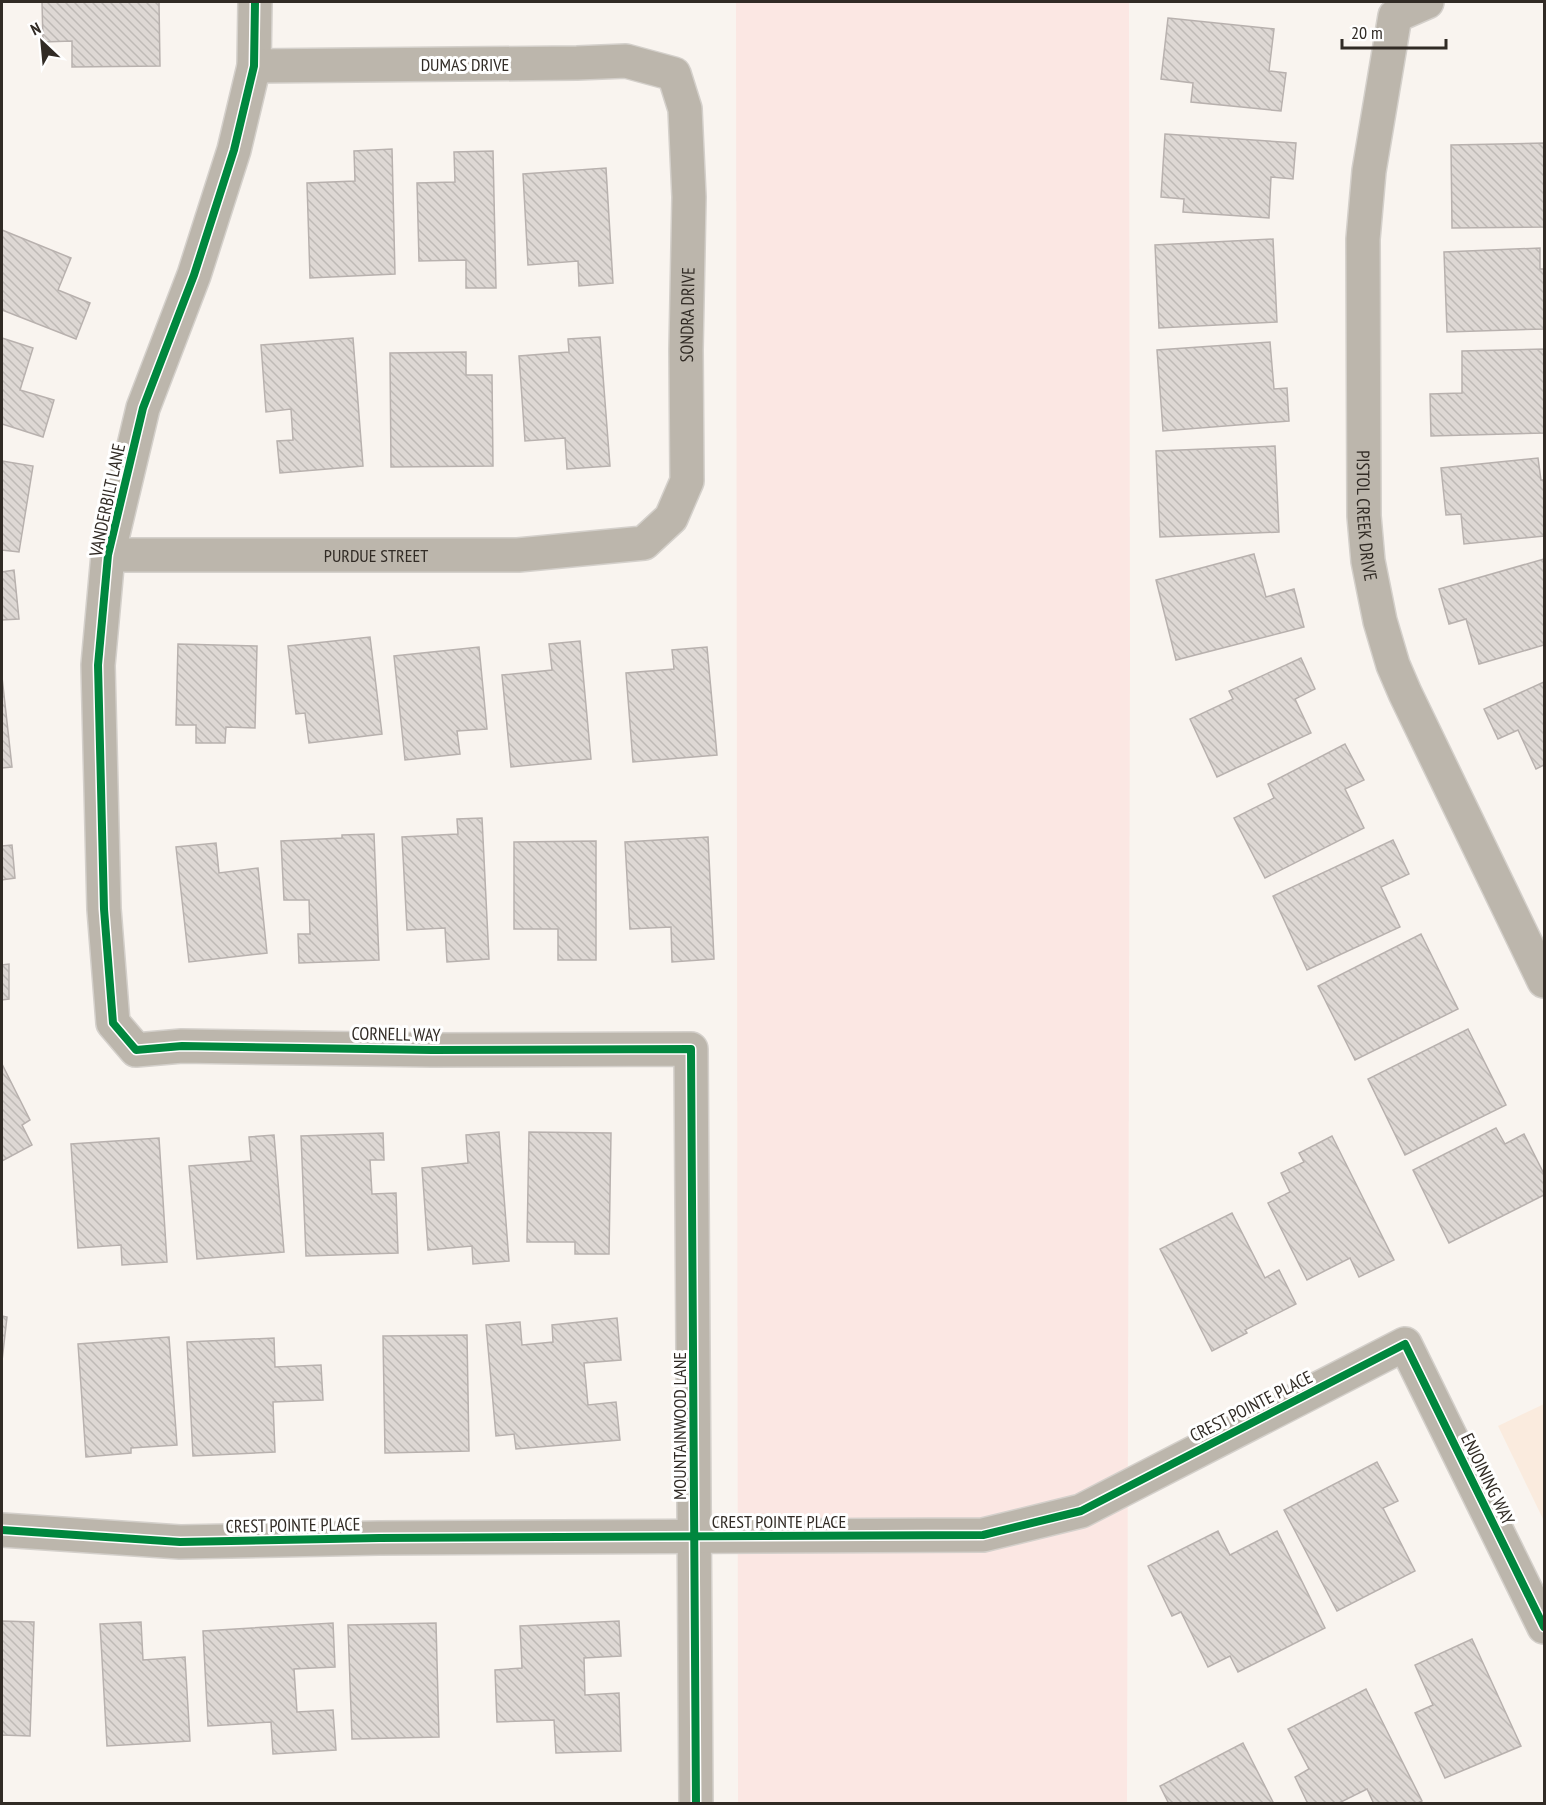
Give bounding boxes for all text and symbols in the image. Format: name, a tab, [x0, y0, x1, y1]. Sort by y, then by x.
north arrow	[12, 12, 72, 72]
scale bar	[1342, 12, 1446, 50]
text: N	[27, 18, 44, 39]
text: 20 m	[1351, 21, 1383, 44]
street label: DUMAS DRIVE	[421, 53, 509, 76]
street label: SONDRA DRIVE	[674, 267, 699, 362]
street label: VANDERBILT LANE	[84, 441, 130, 560]
street label: PISTOL CREEK DRIVE	[1352, 450, 1383, 583]
street label: PURDUE STREET	[324, 544, 428, 567]
street label: CORNELL WAY	[351, 1022, 441, 1046]
street label: MOUNTAINWOOD LANE	[668, 1352, 691, 1500]
street label: CREST POINTE PLACE	[1186, 1365, 1316, 1447]
street label: ENJOINING WAY	[1456, 1429, 1520, 1529]
street label: CREST POINTE PLACE	[712, 1510, 846, 1533]
street label: CREST POINTE PLACE	[225, 1512, 361, 1538]

